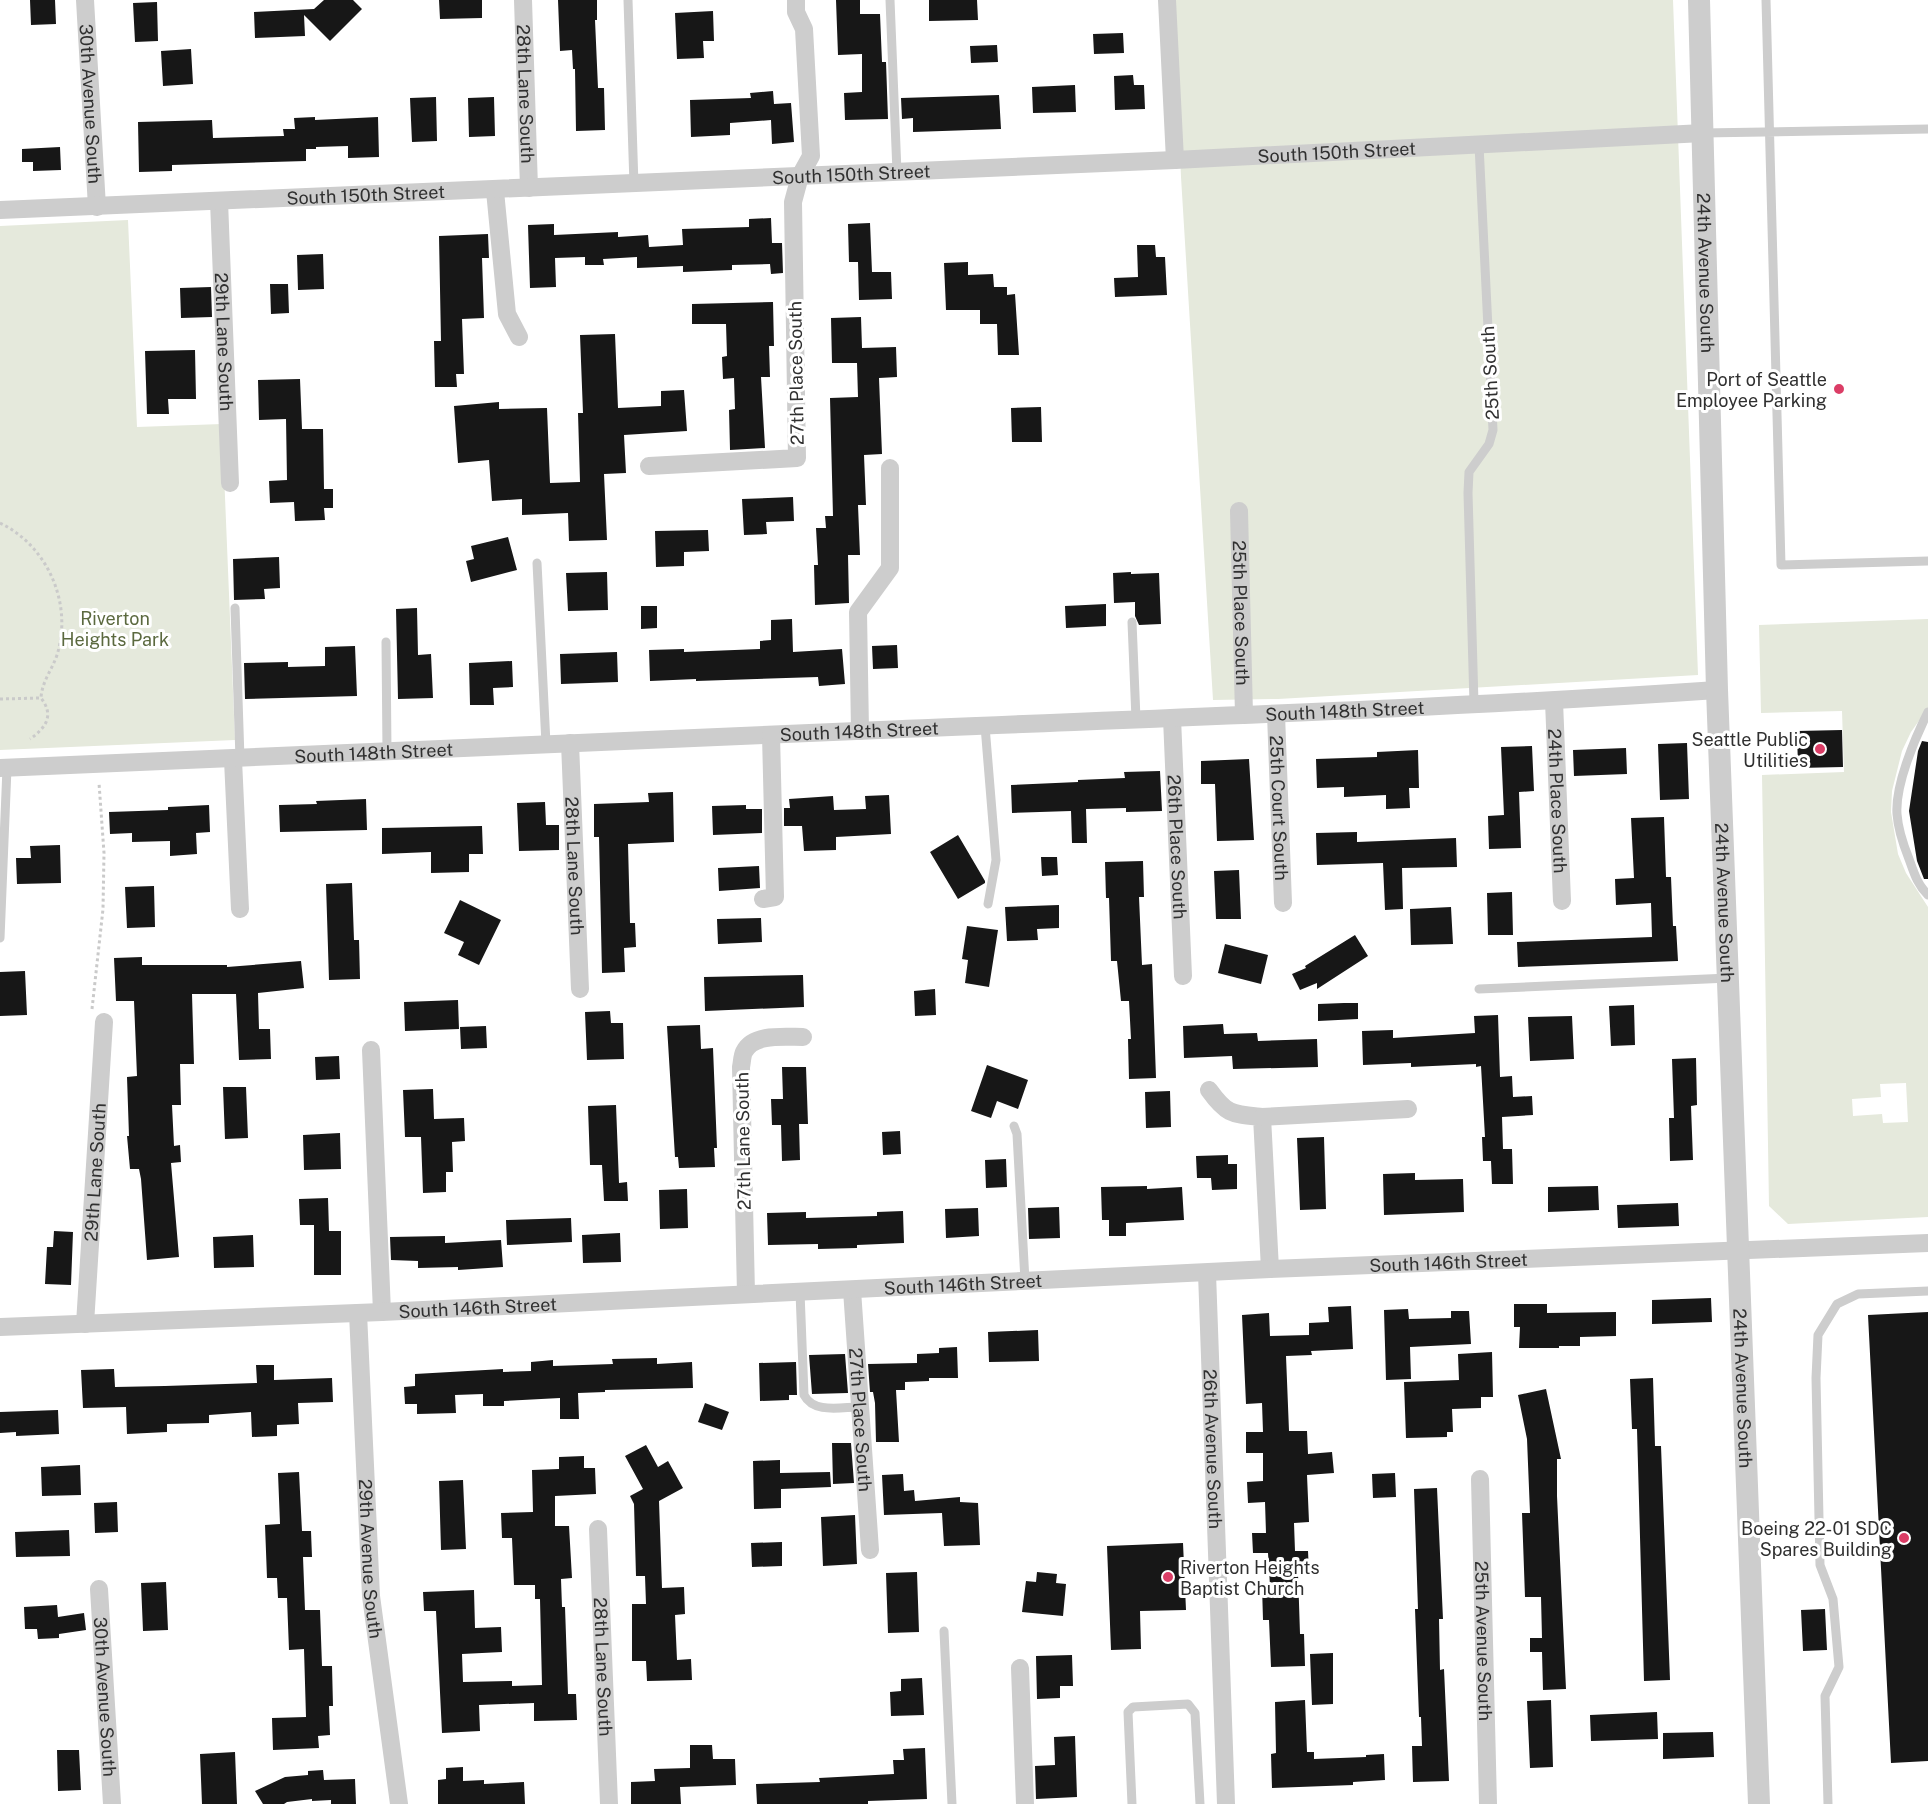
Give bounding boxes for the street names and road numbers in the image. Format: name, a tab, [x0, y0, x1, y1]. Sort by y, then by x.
street label: 30th Avenue South	[76, 23, 106, 184]
street label: 28th Lane South	[513, 24, 539, 164]
street label: South 150th Street	[1257, 137, 1417, 166]
street label: South 150th Street	[771, 160, 931, 188]
street label: South 150th Street	[286, 181, 445, 208]
street label: 24th Avenue South	[1694, 193, 1719, 353]
street label: 29th Lane South	[211, 272, 238, 412]
street label: 27th Place South	[784, 301, 808, 445]
street label: 25th South	[1477, 325, 1503, 421]
street label: 25th Place South	[1229, 540, 1254, 686]
street label: South 148th Street	[1265, 696, 1425, 725]
street label: South 148th Street	[779, 717, 939, 745]
street label: 24th Place South	[1545, 728, 1571, 874]
street label: 25th Court South	[1266, 735, 1293, 881]
street label: South 148th Street	[294, 738, 454, 766]
street label: 26th Place South	[1164, 774, 1191, 920]
street label: 28th Lane South	[562, 796, 588, 936]
street label: 24th Avenue South	[1712, 822, 1739, 983]
street label: 27th Lane South	[731, 1072, 755, 1210]
street label: 29th Lane South	[80, 1102, 109, 1242]
street label: South 146th Street	[1369, 1248, 1528, 1276]
street label: South 146th Street	[883, 1270, 1043, 1298]
street label: South 146th Street	[398, 1293, 557, 1322]
street label: 24th Avenue South	[1730, 1308, 1757, 1469]
street label: 27th Place South	[846, 1347, 876, 1492]
street label: 26th Avenue South	[1200, 1369, 1227, 1529]
street label: 29th Avenue South	[355, 1478, 387, 1640]
street label: 25th Avenue South	[1472, 1561, 1496, 1721]
street label: 28th Lane South	[590, 1597, 617, 1737]
street label: 30th Avenue South	[90, 1616, 121, 1777]

